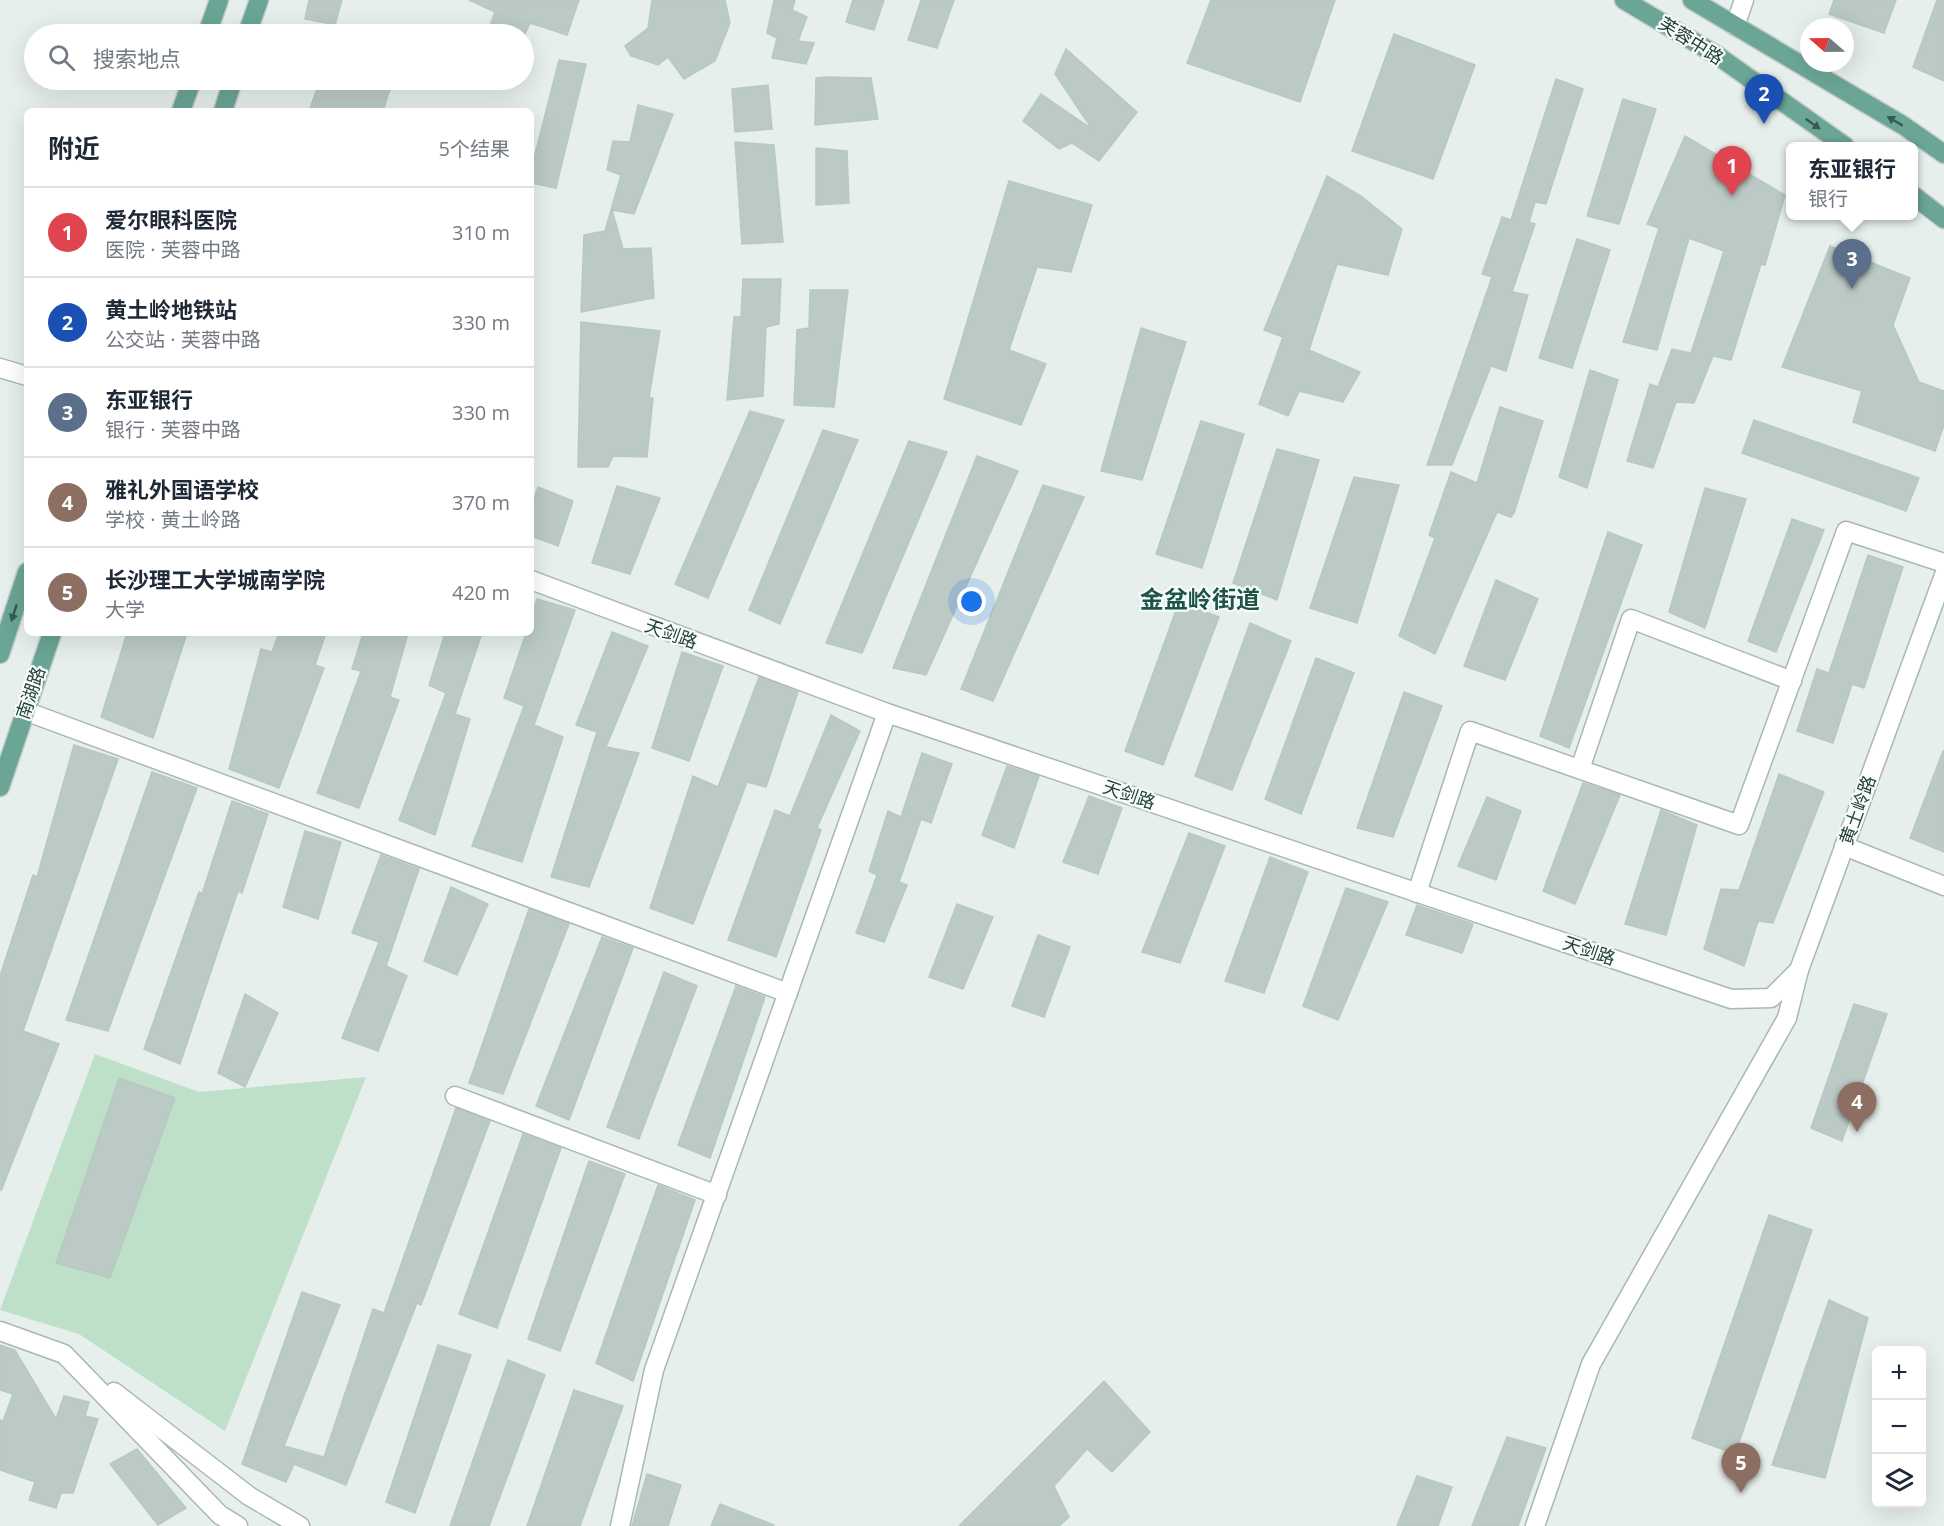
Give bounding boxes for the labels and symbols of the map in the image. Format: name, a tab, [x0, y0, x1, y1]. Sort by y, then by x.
street label: 芙蓉中路	[1655, 11, 1728, 69]
north arrow	[1800, 18, 1854, 72]
pin: 2	[1744, 74, 1784, 124]
one-way arrow	[1887, 116, 1903, 127]
one-way arrow	[1805, 118, 1821, 130]
pin: 1	[1712, 146, 1752, 196]
pin: 3	[1832, 240, 1872, 289]
district label: 金盆岭街道	[1140, 582, 1260, 615]
your location	[957, 587, 986, 616]
one-way arrow	[8, 604, 18, 622]
street label: 天剑路	[642, 613, 701, 654]
street label: 南湖路	[10, 663, 50, 722]
street label: 黄土岭路	[1833, 772, 1881, 848]
street label: 天剑路	[1100, 774, 1159, 814]
street label: 天剑路	[1560, 930, 1619, 970]
pin: 4	[1838, 1082, 1876, 1132]
pin: 5	[1722, 1444, 1760, 1493]

